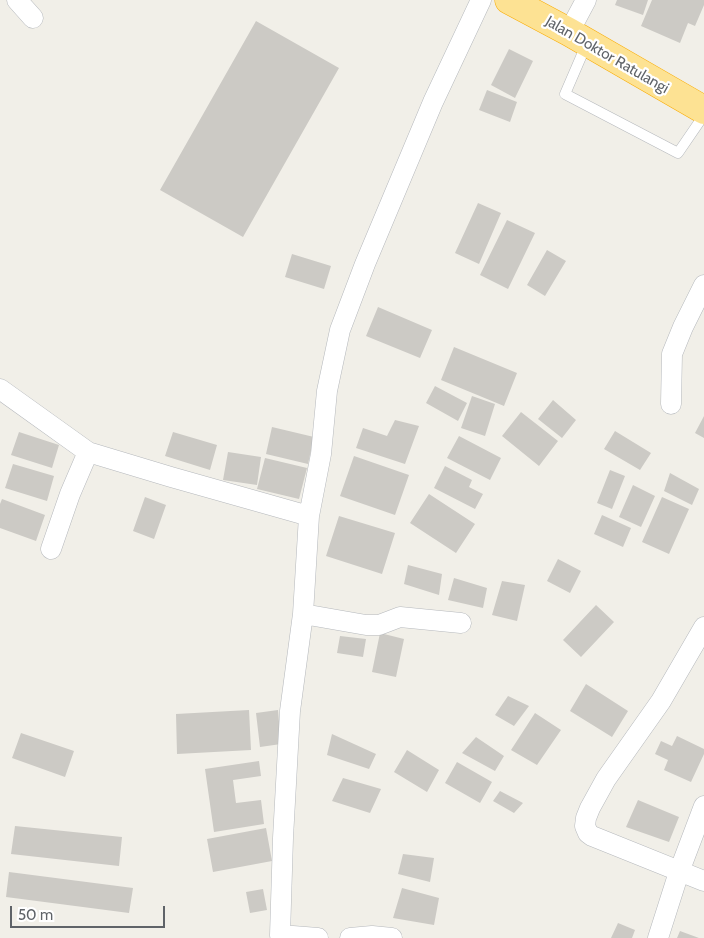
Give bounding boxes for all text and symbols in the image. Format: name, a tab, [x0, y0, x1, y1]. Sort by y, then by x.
street label: Jalan Doktor Ratulangi	[542, 12, 672, 98]
scale bar	[12, 896, 168, 928]
text: 50 m	[18, 906, 53, 924]

